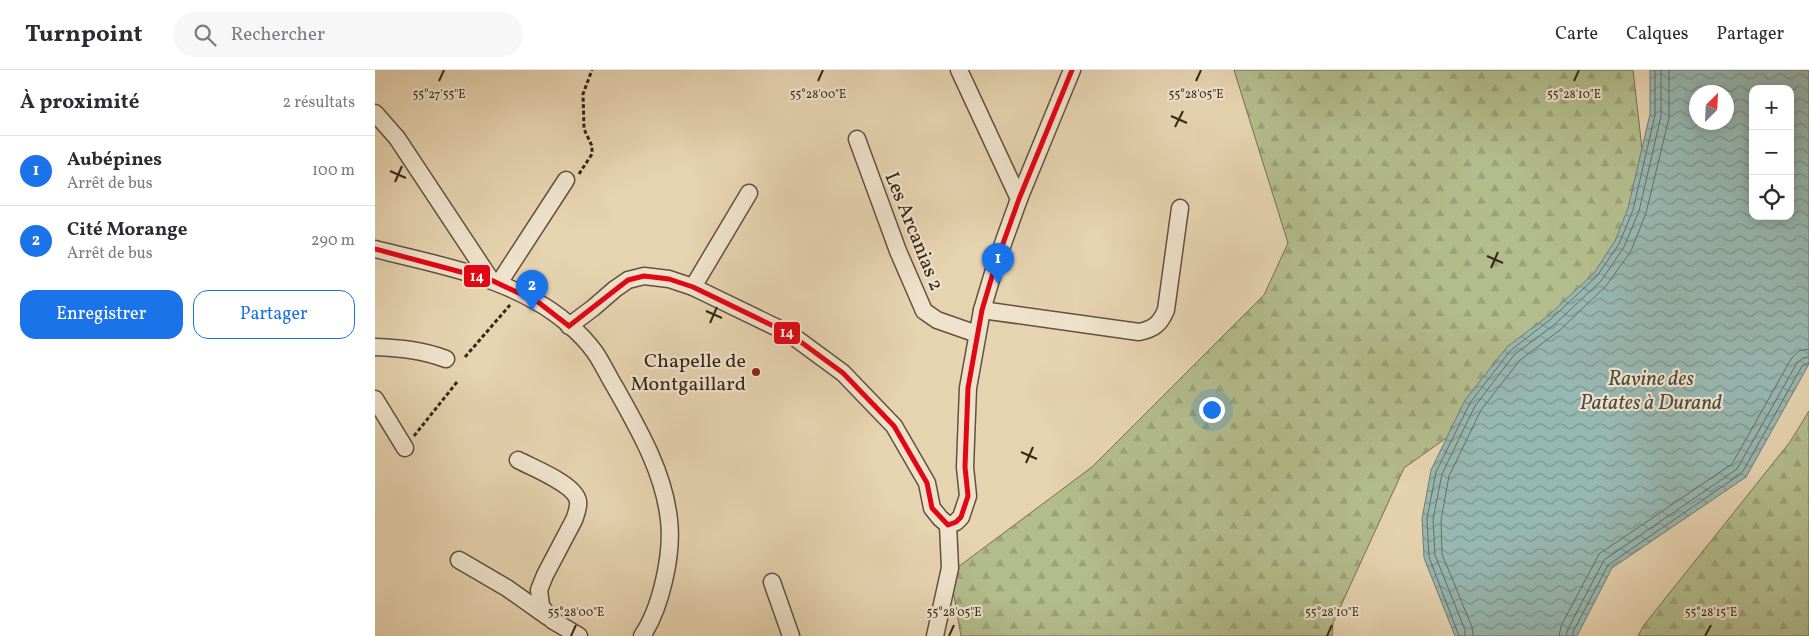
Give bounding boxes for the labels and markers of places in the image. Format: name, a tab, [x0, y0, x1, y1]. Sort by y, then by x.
pin: 1	[982, 243, 1014, 284]
pin: 2	[516, 270, 548, 311]
place label: Chapelle de Montgaillard	[630, 348, 746, 399]
marker: Chapelle de Montgaillard	[750, 366, 762, 378]

